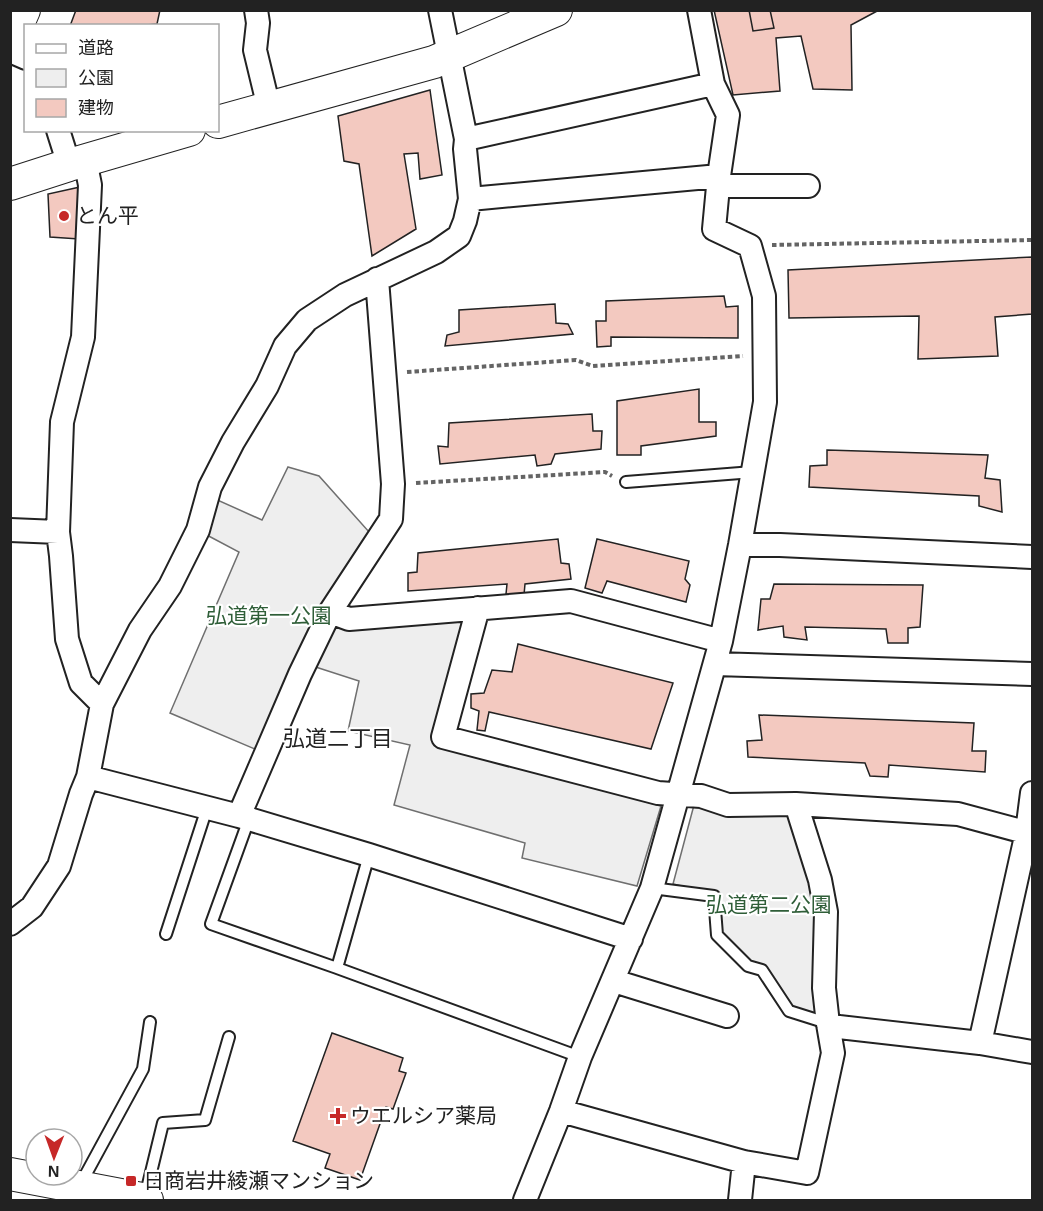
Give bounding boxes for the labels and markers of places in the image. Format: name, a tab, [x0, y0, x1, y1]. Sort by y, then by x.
place label: とん平	[76, 204, 139, 227]
marker: とん平	[57, 209, 71, 223]
place label: ウエルシア薬局	[350, 1104, 497, 1127]
marker: ウエルシア薬局	[331, 1109, 345, 1123]
place label: 日商岩井綾瀬マンション	[143, 1169, 374, 1192]
marker: 日商岩井綾瀬マンション	[124, 1174, 138, 1188]

